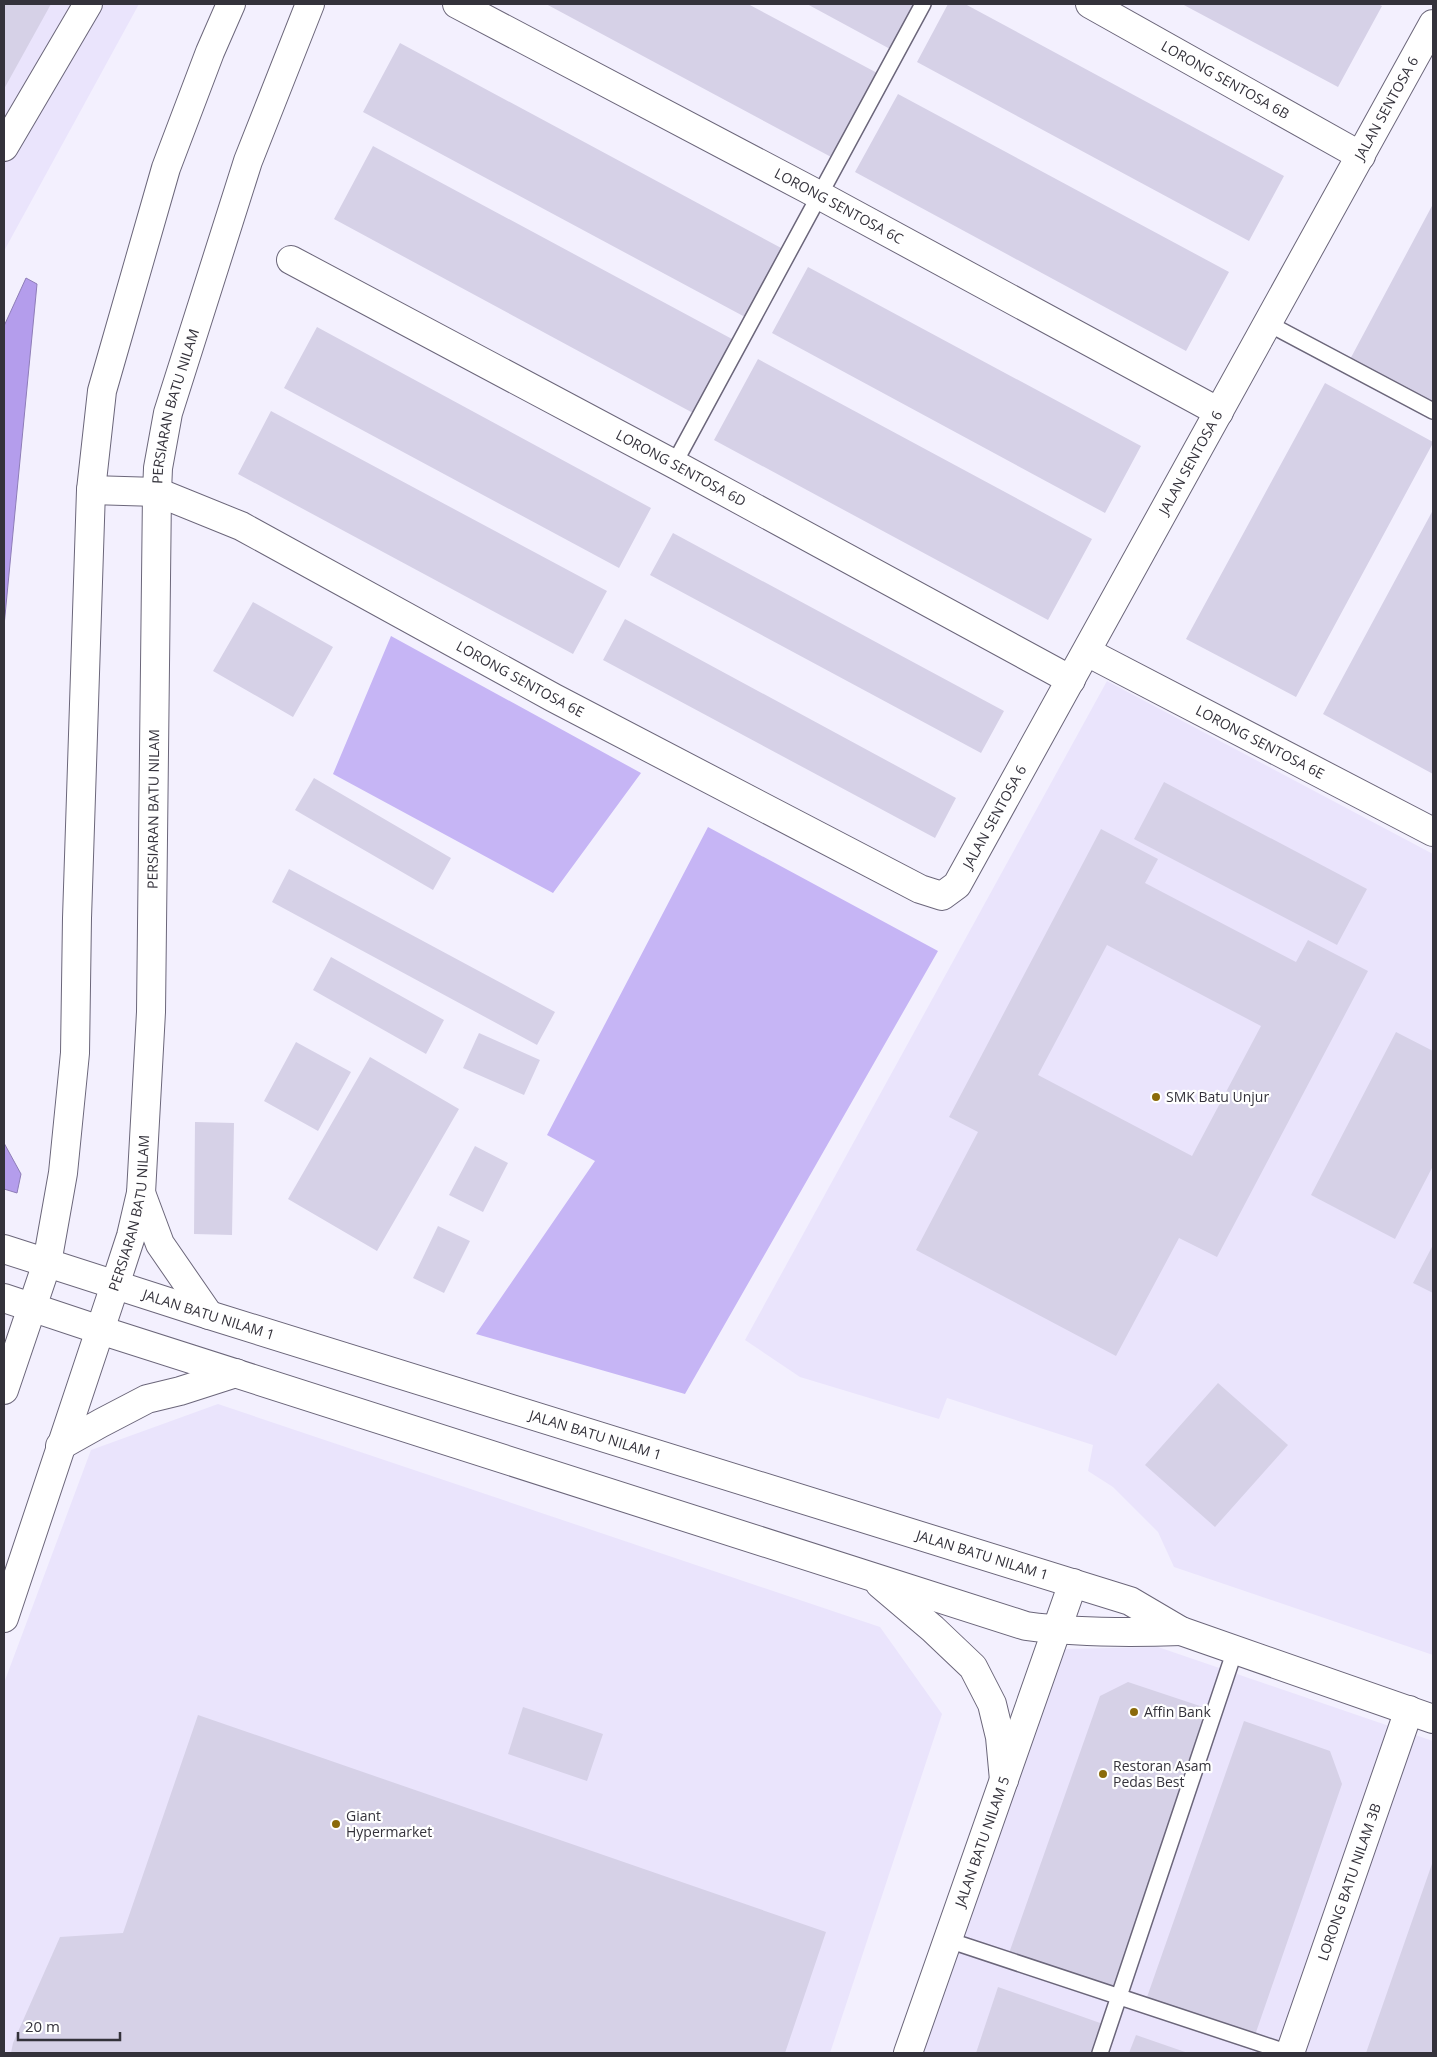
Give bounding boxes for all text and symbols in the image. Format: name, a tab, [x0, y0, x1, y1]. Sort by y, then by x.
street label: LORONG SENTOSA 6B	[1158, 36, 1293, 123]
street label: JALAN SENTOSA 6	[1349, 53, 1422, 165]
street label: LORONG SENTOSA 6C	[771, 163, 907, 248]
street label: PERSIARAN BATU NILAM	[147, 326, 203, 484]
street label: JALAN SENTOSA 6	[1153, 407, 1226, 519]
street label: LORONG SENTOSA 6D	[613, 425, 750, 510]
street label: LORONG SENTOSA 6E	[453, 636, 587, 721]
street label: LORONG SENTOSA 6E	[1193, 700, 1328, 783]
street label: PERSIARAN BATU NILAM	[142, 729, 163, 889]
street label: JALAN SENTOSA 6	[957, 762, 1030, 874]
place label: SMK Batu Unjur	[1166, 1087, 1269, 1106]
marker: SMK Batu Unjur	[1150, 1091, 1162, 1103]
street label: PERSIARAN BATU NILAM	[104, 1134, 153, 1293]
street label: JALAN BATU NILAM 1	[139, 1284, 277, 1344]
street label: JALAN BATU NILAM 1	[525, 1404, 664, 1464]
street label: JALAN BATU NILAM 1	[912, 1525, 1051, 1584]
place label: Affin Bank	[1144, 1702, 1211, 1721]
marker: Affin Bank	[1128, 1706, 1140, 1718]
place label: Restoran Asam Pedas Best	[1113, 1756, 1212, 1791]
marker: Restoran Asam Pedas Best	[1097, 1768, 1109, 1780]
street label: JALAN BATU NILAM 5	[949, 1774, 1013, 1911]
street label: LORONG BATU NILAM 3B	[1313, 1801, 1385, 1963]
place label: Giant Hypermarket	[346, 1806, 432, 1841]
marker: Giant Hypermarket	[330, 1818, 342, 1830]
scale bar	[18, 2010, 120, 2042]
text: 20 m	[25, 2016, 60, 2036]

